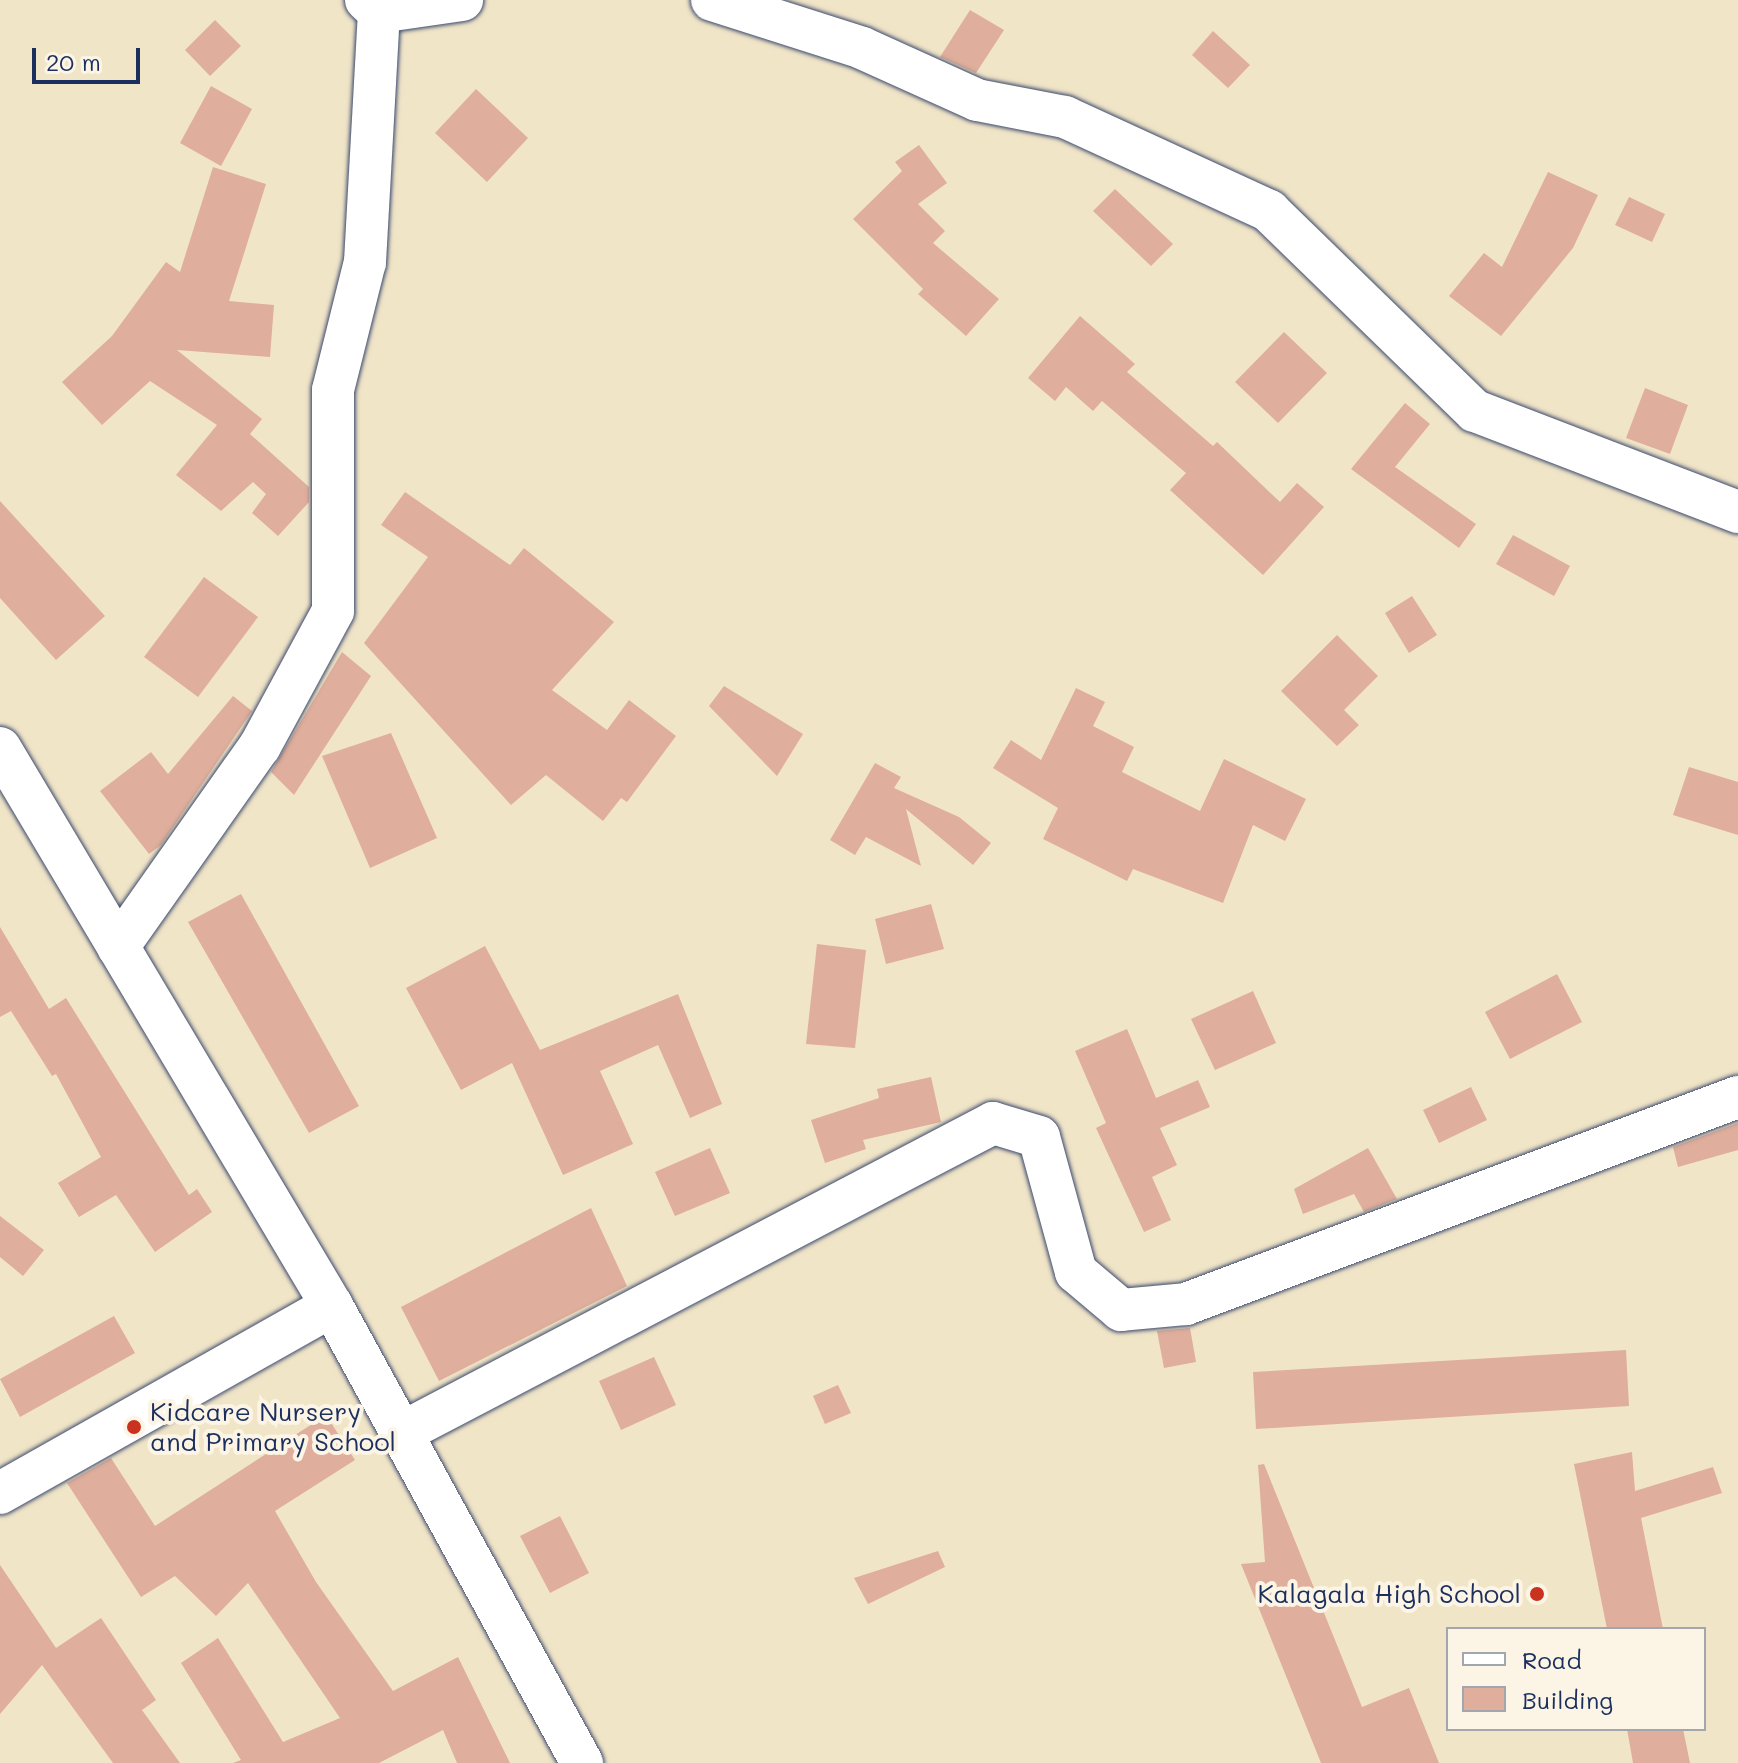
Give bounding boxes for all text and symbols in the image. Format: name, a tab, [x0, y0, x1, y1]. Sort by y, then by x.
scale bar	[36, 32, 144, 82]
text: 20 m	[46, 46, 101, 77]
place label: Kidcare Nursery and Primary School	[150, 1396, 396, 1458]
marker: Kidcare Nursery and Primary School	[125, 1418, 143, 1436]
place label: Kalagala High School	[1257, 1578, 1521, 1610]
marker: Kalagala High School	[1528, 1585, 1546, 1603]
legend	[1446, 1627, 1706, 1731]
text: Road	[1522, 1644, 1582, 1675]
text: Building	[1522, 1684, 1613, 1715]

